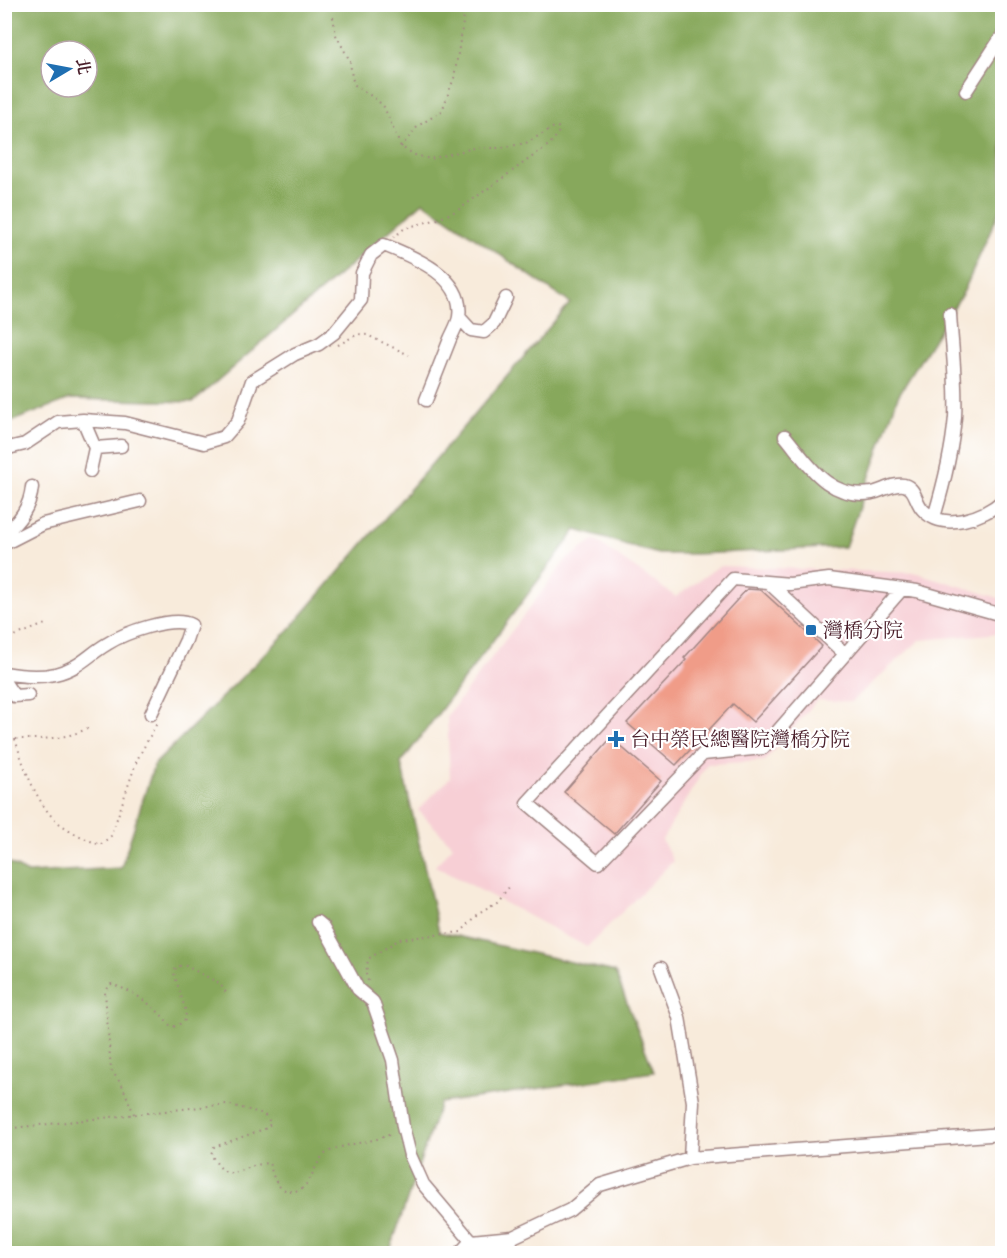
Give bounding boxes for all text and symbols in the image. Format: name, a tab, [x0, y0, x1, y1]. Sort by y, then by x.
north arrow	[39, 39, 99, 99]
text: 北	[71, 57, 95, 76]
place label: 灣橋分院	[823, 617, 903, 644]
marker: 灣橋分院	[804, 623, 818, 637]
place label: 台中榮民總醫院灣橋分院	[630, 726, 850, 753]
marker: 台中榮民總醫院灣橋分院	[607, 730, 625, 748]

